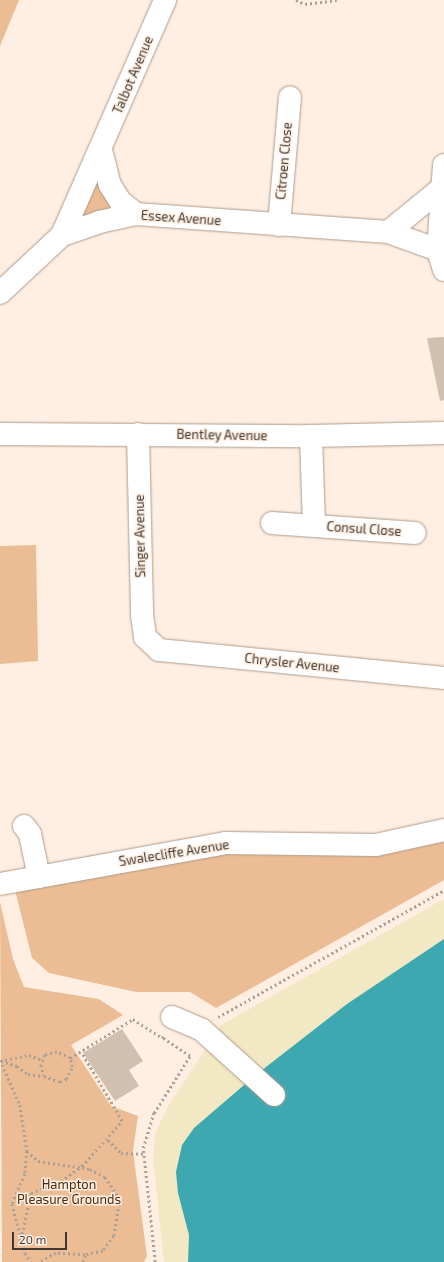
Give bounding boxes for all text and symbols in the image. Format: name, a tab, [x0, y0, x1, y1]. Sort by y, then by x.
street label: Talbot Avenue	[110, 34, 156, 116]
street label: Citroen Close	[273, 122, 295, 200]
street label: Essex Avenue	[140, 207, 222, 229]
street label: Bentley Avenue	[176, 426, 268, 444]
street label: Singer Avenue	[131, 494, 149, 578]
street label: Consul Close	[326, 519, 402, 539]
street label: Chrysler Avenue	[243, 650, 341, 676]
street label: Swalecliffe Avenue	[118, 837, 230, 869]
park label: Hampton Pleasure Grounds	[17, 1177, 121, 1208]
scale bar	[14, 1224, 69, 1250]
text: 20 m	[19, 1232, 46, 1246]

